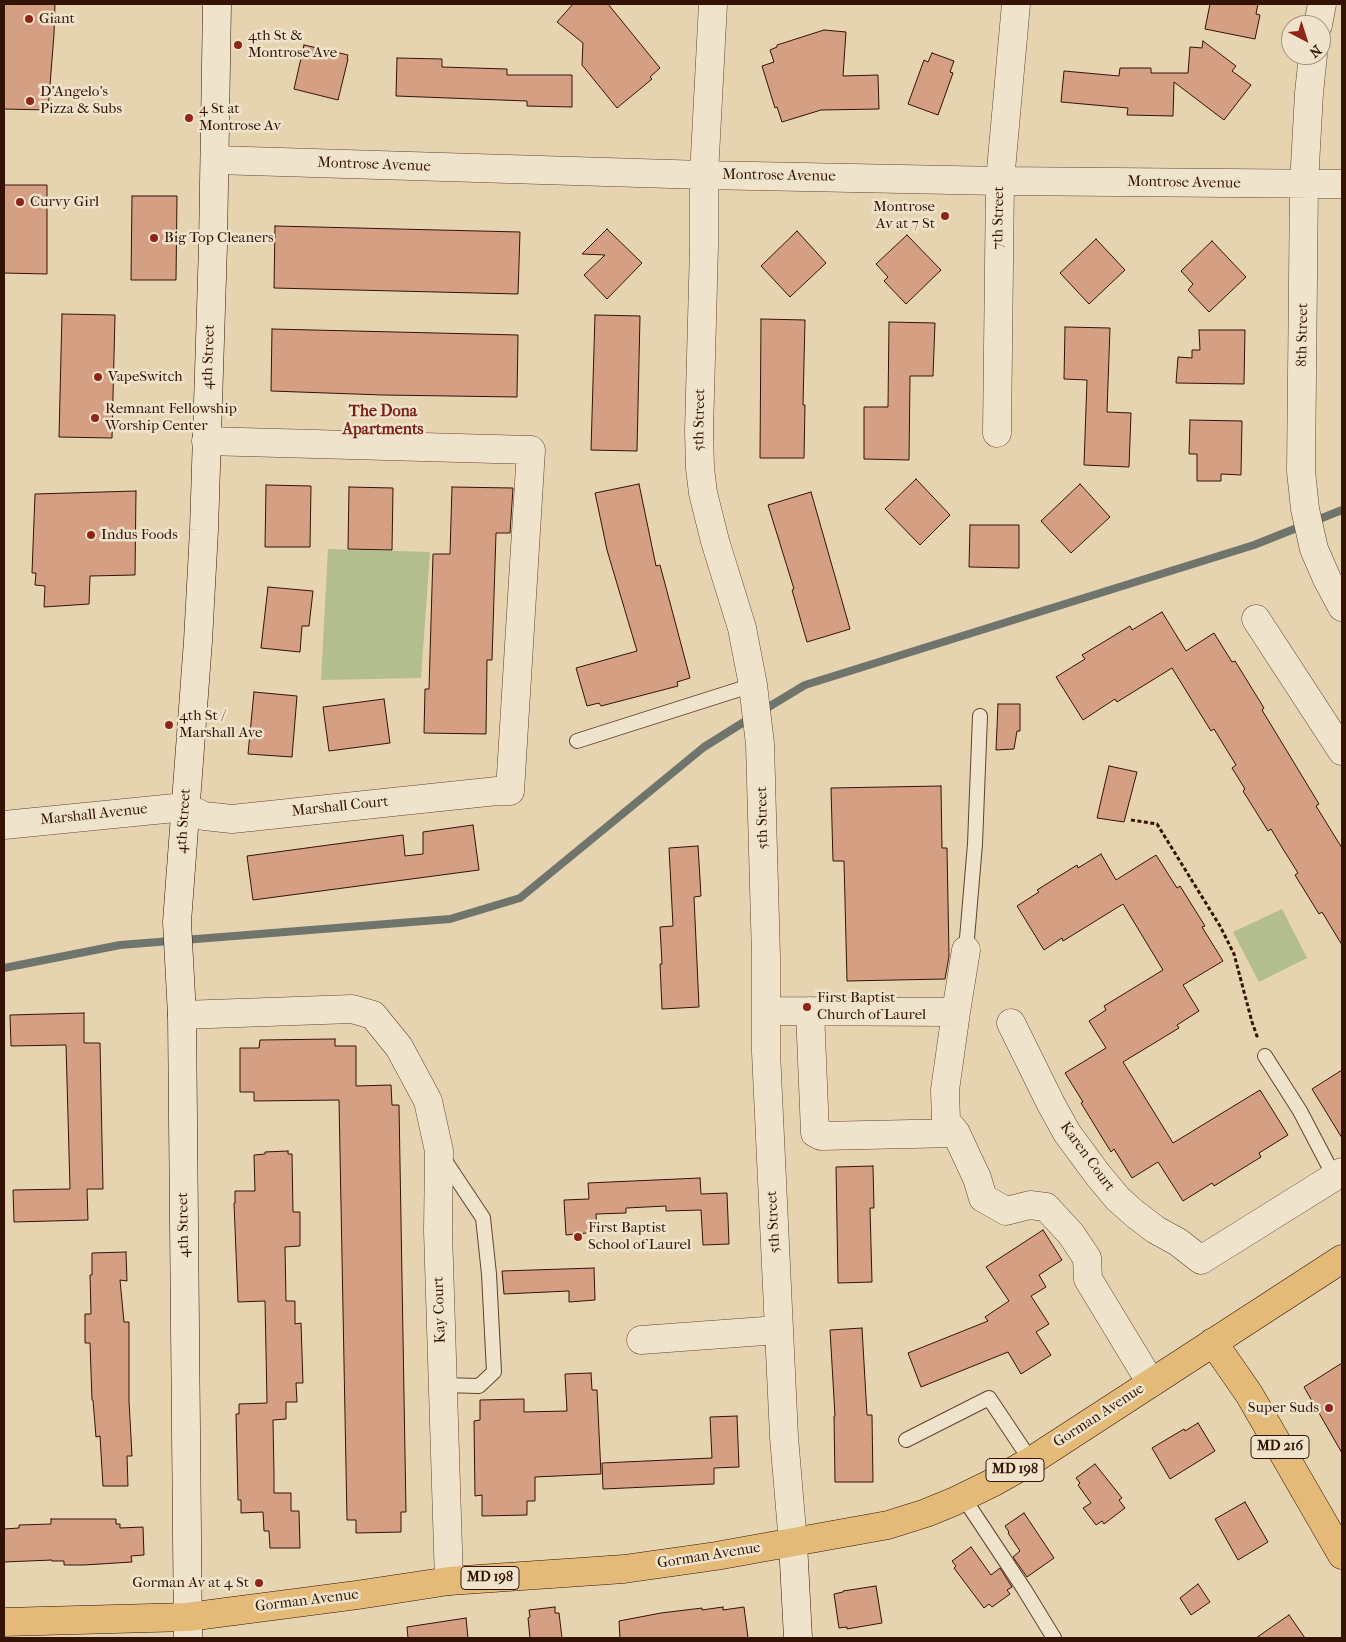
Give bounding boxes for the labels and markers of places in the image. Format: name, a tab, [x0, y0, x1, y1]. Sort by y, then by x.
place label: Giant	[39, 10, 75, 28]
marker: Giant	[23, 13, 35, 25]
place label: 4th St & Montrose Ave	[248, 27, 337, 62]
marker: 4th St & Montrose Ave	[232, 39, 244, 51]
place label: D'Angelo's Pizza & Subs	[40, 83, 122, 118]
marker: D'Angelo's Pizza & Subs	[24, 95, 36, 107]
place label: 4 St at Montrose Av	[199, 100, 281, 135]
marker: 4 St at Montrose Av	[183, 112, 195, 124]
place label: Curvy Girl	[30, 193, 99, 211]
marker: Curvy Girl	[14, 196, 26, 208]
place label: Montrose Av at 7 St	[873, 198, 935, 233]
marker: Montrose Av at 7 St	[939, 210, 951, 222]
place label: Big Top Cleaners	[164, 229, 273, 247]
marker: Big Top Cleaners	[148, 232, 160, 244]
place label: VapeSwitch	[108, 368, 183, 386]
marker: VapeSwitch	[92, 371, 104, 383]
place label: Remnant Fellowship Worship Center	[105, 400, 237, 435]
marker: Remnant Fellowship Worship Center	[89, 412, 101, 424]
place label: Indus Foods	[101, 526, 178, 544]
marker: Indus Foods	[85, 529, 97, 541]
place label: 4th St / Marshall Ave	[179, 707, 262, 742]
marker: 4th St / Marshall Ave	[163, 719, 175, 731]
place label: First Baptist Church of Laurel	[817, 989, 926, 1024]
marker: First Baptist Church of Laurel	[801, 1001, 813, 1013]
place label: First Baptist School of Laurel	[588, 1219, 691, 1254]
marker: First Baptist School of Laurel	[572, 1231, 584, 1243]
place label: Super Suds	[1248, 1399, 1319, 1417]
marker: Super Suds	[1323, 1402, 1335, 1414]
place label: Gorman Av at 4 St	[132, 1574, 249, 1592]
marker: Gorman Av at 4 St	[253, 1577, 265, 1589]

